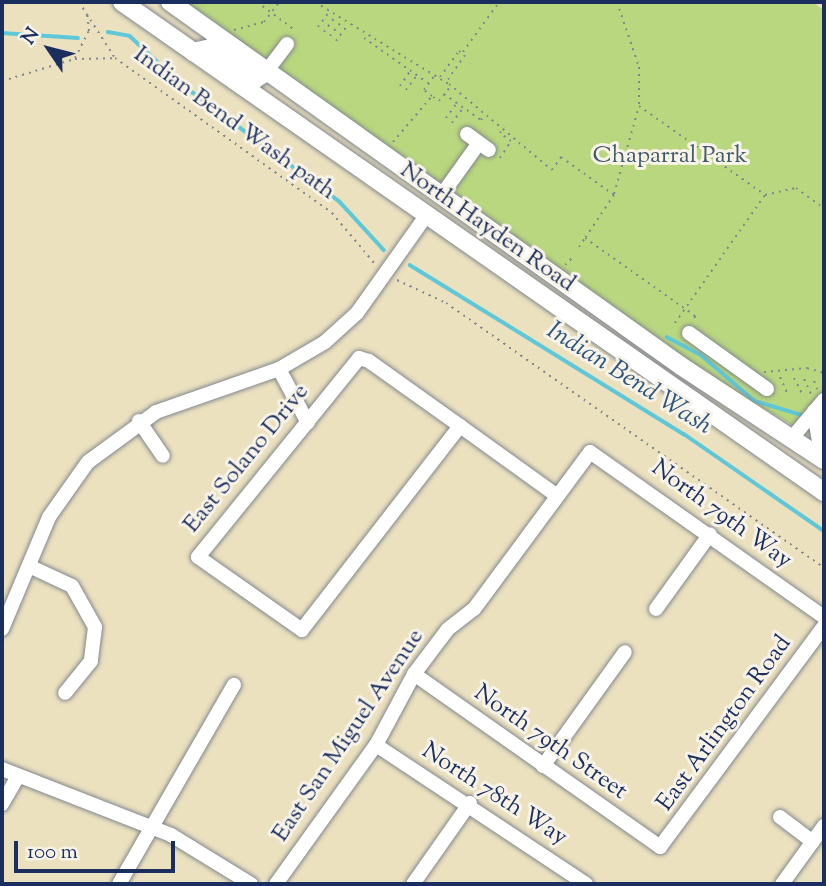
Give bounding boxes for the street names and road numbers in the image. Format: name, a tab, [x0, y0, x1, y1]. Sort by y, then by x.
street label: Indian Bend Wash path	[127, 41, 341, 207]
street label: North Hayden Road	[394, 157, 580, 299]
street label: East Solano Drive	[178, 379, 316, 539]
street label: North 79th Way	[645, 454, 797, 576]
street label: East San Miguel Avenue	[267, 624, 431, 848]
street label: East Arlington Road	[652, 631, 798, 817]
street label: North 79th Street	[468, 679, 632, 807]
street label: North 78th Way	[416, 737, 572, 853]

